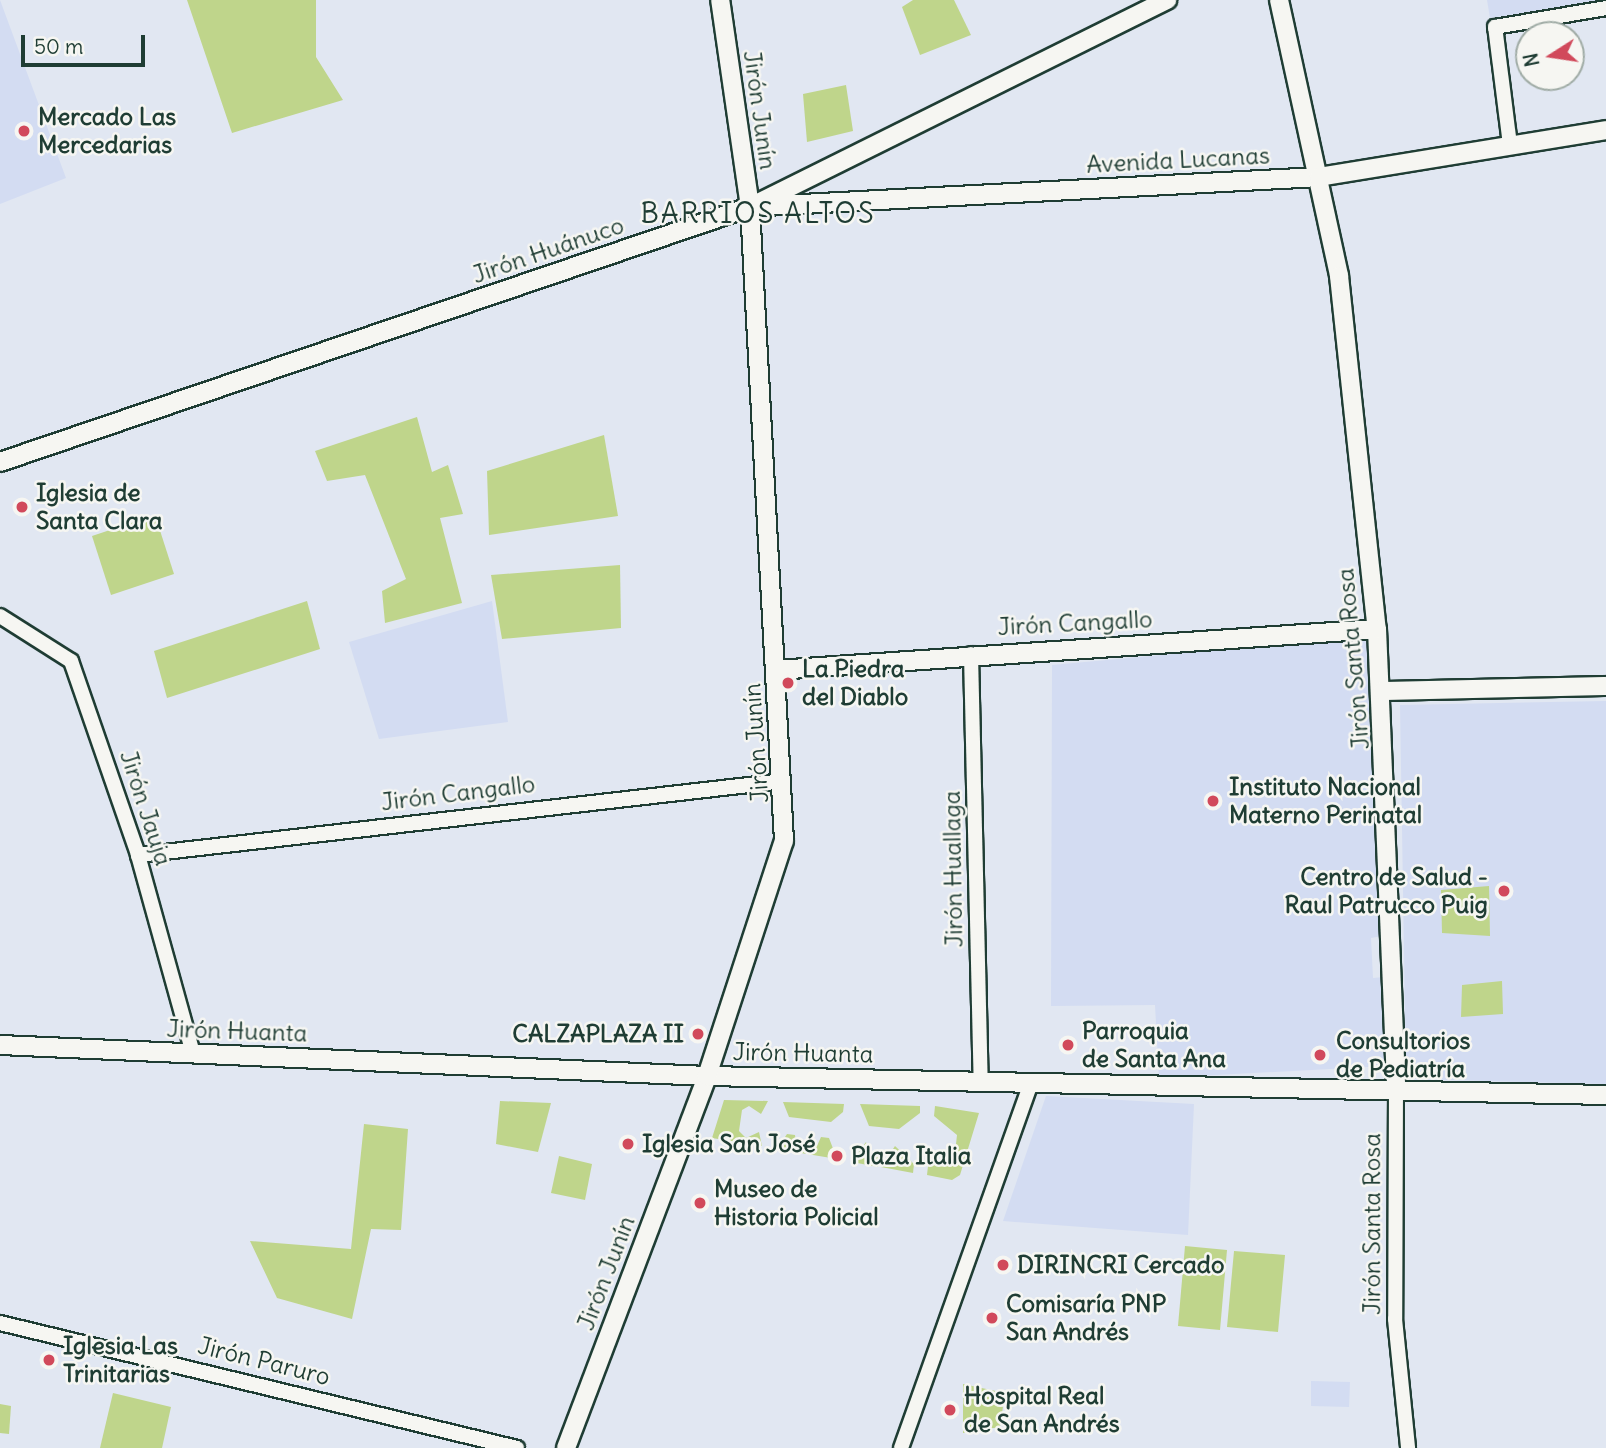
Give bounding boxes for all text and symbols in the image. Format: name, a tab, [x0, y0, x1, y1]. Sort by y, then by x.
scale bar	[24, 21, 149, 65]
north arrow	[1515, 21, 1585, 91]
text: 50 m	[34, 33, 83, 60]
street label: Jirón Junín	[737, 49, 783, 171]
text: N	[1518, 51, 1545, 69]
place label: Mercado Las Mercedarias	[38, 103, 176, 159]
marker: Mercado Las Mercedarias	[16, 123, 32, 139]
street label: Avenida Lucanas	[1086, 141, 1270, 179]
district label: BARRIOS ALTOS	[642, 196, 874, 230]
street label: Jirón Huánuco	[468, 211, 628, 289]
place label: Iglesia de Santa Clara	[36, 479, 162, 535]
marker: Iglesia de Santa Clara	[14, 499, 30, 515]
street label: Jirón Santa Rosa	[1331, 567, 1375, 751]
street label: Jirón Cangallo	[997, 605, 1153, 641]
place label: La Piedra del Diablo	[802, 655, 908, 711]
marker: La Piedra del Diablo	[780, 675, 796, 691]
street label: Jirón Junín	[737, 682, 775, 804]
street label: Jirón Jauja	[114, 747, 178, 869]
street label: Jirón Cangallo	[379, 769, 537, 817]
place label: Instituto Nacional Materno Perinatal	[1229, 773, 1422, 829]
street label: Jirón Huallaga	[937, 790, 969, 948]
marker: Instituto Nacional Materno Perinatal	[1203, 791, 1223, 811]
place label: Centro de Salud - Raul Patrucco Puig	[1284, 863, 1488, 919]
marker: Centro de Salud - Raul Patrucco Puig	[1494, 881, 1514, 901]
street label: Jirón Huanta	[166, 1014, 308, 1048]
place label: Parroquia de Santa Ana	[1082, 1017, 1226, 1073]
place label: CALZAPLAZA II	[512, 1020, 684, 1048]
marker: CALZAPLAZA II	[690, 1026, 706, 1042]
place label: Consultorios de Pediatría	[1336, 1027, 1470, 1083]
street label: Jirón Huanta	[732, 1037, 874, 1069]
marker: Parroquia de Santa Ana	[1060, 1037, 1076, 1053]
marker: Consultorios de Pediatría	[1310, 1045, 1330, 1065]
place label: Iglesia San José	[642, 1130, 816, 1158]
street label: Jirón Santa Rosa	[1358, 1133, 1386, 1315]
marker: Iglesia San José	[620, 1136, 636, 1152]
place label: Plaza Italia	[851, 1142, 971, 1170]
marker: Plaza Italia	[829, 1148, 845, 1164]
place label: Museo de Historia Policial	[714, 1175, 879, 1231]
marker: Museo de Historia Policial	[692, 1195, 708, 1211]
street label: Jirón Junín	[571, 1212, 641, 1334]
place label: DIRINCRI Cercado	[1017, 1251, 1224, 1279]
marker: DIRINCRI Cercado	[995, 1257, 1011, 1273]
place label: Comisaría PNP San Andrés	[1006, 1290, 1166, 1346]
marker: Comisaría PNP San Andrés	[984, 1310, 1000, 1326]
street label: Jirón Paruro	[195, 1331, 333, 1391]
place label: Iglesia Las Trinitarias	[63, 1332, 178, 1388]
marker: Iglesia Las Trinitarias	[41, 1352, 57, 1368]
place label: Hospital Real de San Andrés	[964, 1382, 1120, 1438]
marker: Hospital Real de San Andrés	[942, 1402, 958, 1418]

